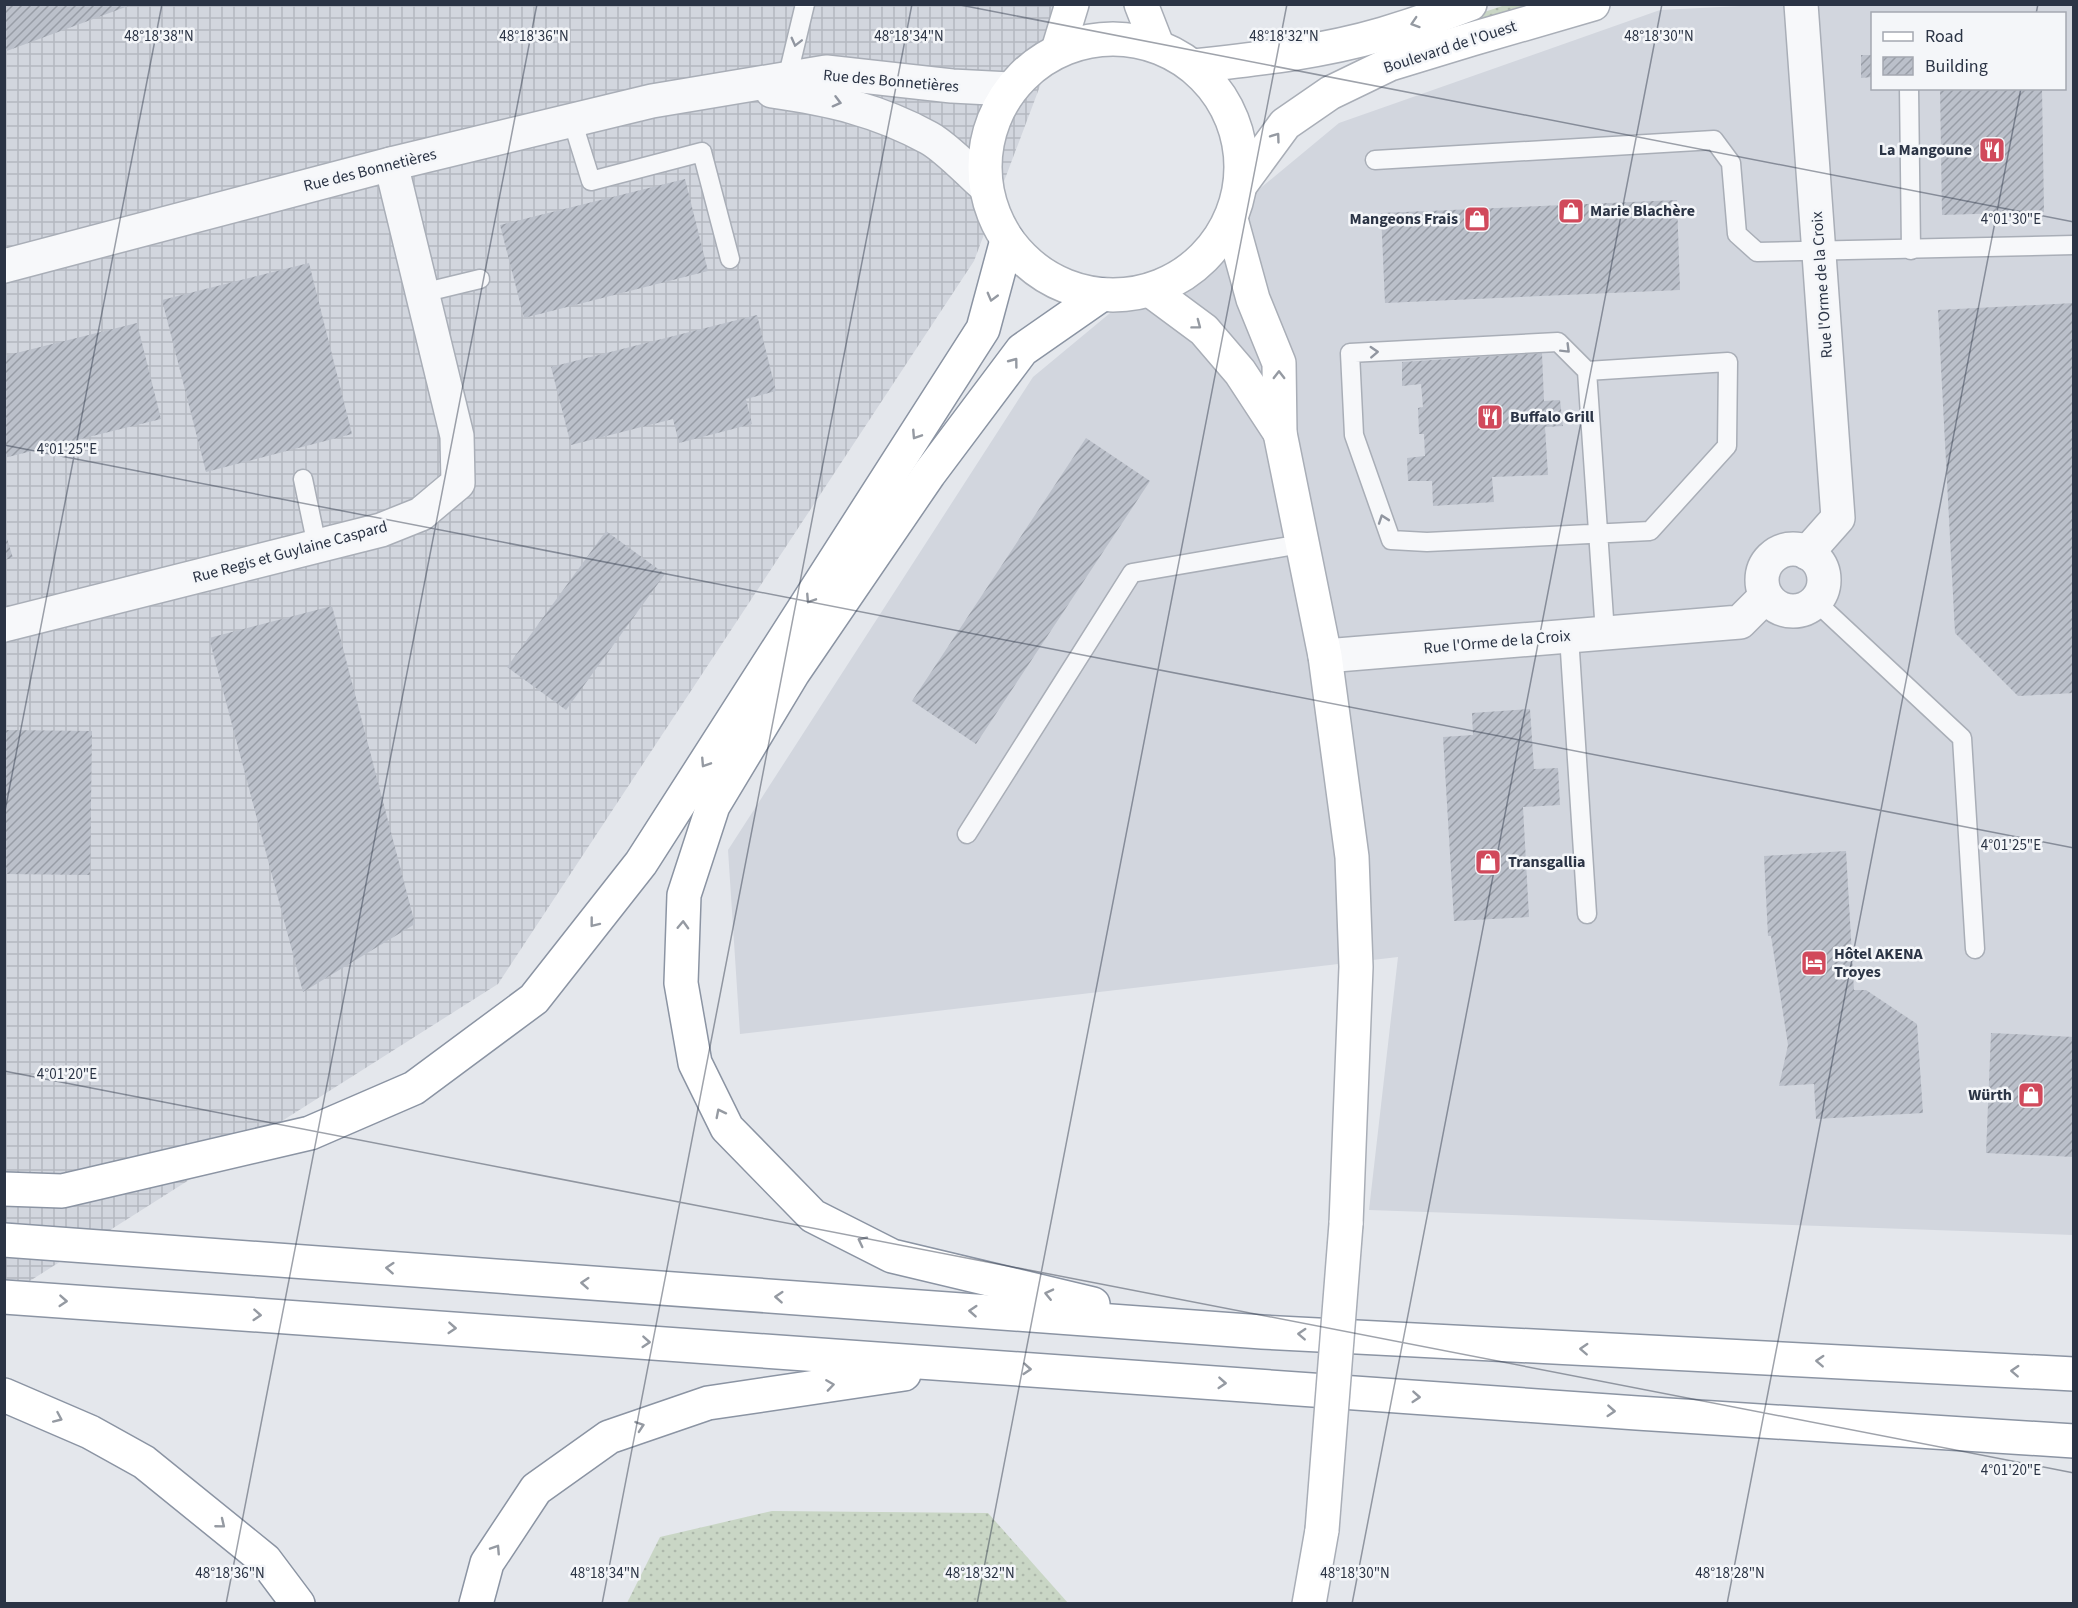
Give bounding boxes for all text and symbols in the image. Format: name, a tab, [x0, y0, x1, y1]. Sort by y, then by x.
legend	[1871, 12, 2066, 90]
street label: Boulevard de l'Ouest	[1381, 15, 1520, 79]
one-way arrow	[1410, 16, 1421, 29]
text: Road	[1925, 24, 1964, 49]
text: 48°18'38"N	[124, 26, 194, 47]
text: 48°18'36"N	[499, 26, 569, 47]
text: 48°18'34"N	[874, 26, 944, 47]
text: 48°18'32"N	[1249, 26, 1319, 47]
text: 48°18'30"N	[1624, 26, 1694, 47]
one-way arrow	[790, 36, 803, 46]
text: Building	[1925, 54, 1988, 79]
street label: Rue des Bonnetières	[822, 64, 960, 98]
one-way arrow	[831, 95, 841, 107]
one-way arrow	[1268, 132, 1279, 143]
restaurant icon: La Mangoune	[1977, 135, 2007, 165]
place label: La Mangoune	[1879, 139, 1972, 161]
street label: Rue des Bonnetières	[301, 143, 439, 197]
shop icon: Marie Blachère	[1556, 196, 1586, 226]
place label: Marie Blachère	[1590, 200, 1695, 222]
shop icon: Mangeons Frais	[1462, 204, 1492, 234]
place label: Mangeons Frais	[1349, 208, 1458, 230]
text: 4°01'30"E	[1981, 209, 2041, 230]
street label: Rue l'Orme de la Croix	[1806, 211, 1838, 359]
one-way arrow	[987, 291, 999, 302]
one-way arrow	[1190, 318, 1201, 329]
one-way arrow	[1558, 342, 1569, 353]
one-way arrow	[1370, 345, 1379, 358]
one-way arrow	[1006, 358, 1017, 369]
one-way arrow	[1273, 370, 1285, 379]
restaurant icon: Buffalo Grill	[1475, 402, 1505, 432]
place label: Buffalo Grill	[1510, 406, 1595, 428]
one-way arrow	[911, 429, 923, 439]
text: 4°01'25"E	[37, 439, 97, 460]
one-way arrow	[1378, 514, 1391, 524]
street label: Rue Regis et Guylaine Caspard	[190, 515, 390, 589]
one-way arrow	[806, 593, 818, 603]
street label: Rue l'Orme de la Croix	[1423, 625, 1571, 659]
one-way arrow	[701, 757, 713, 767]
text: 4°01'25"E	[1981, 835, 2041, 856]
shop icon: Transgallia	[1473, 847, 1503, 877]
place label: Transgallia	[1508, 851, 1586, 873]
one-way arrow	[591, 916, 602, 927]
one-way arrow	[677, 920, 689, 929]
place label: Hôtel AKENA Troyes	[1834, 943, 1924, 983]
hotel icon: Hôtel AKENA Troyes	[1799, 948, 1829, 978]
text: 4°01'20"E	[37, 1064, 97, 1085]
shop icon: Würth	[2016, 1080, 2046, 1110]
place label: Würth	[1968, 1084, 2012, 1106]
one-way arrow	[716, 1108, 727, 1119]
one-way arrow	[858, 1237, 868, 1248]
one-way arrow	[386, 1262, 395, 1275]
one-way arrow	[580, 1276, 589, 1289]
one-way arrow	[1044, 1288, 1054, 1301]
one-way arrow	[774, 1291, 784, 1304]
one-way arrow	[58, 1294, 67, 1307]
one-way arrow	[969, 1305, 978, 1318]
one-way arrow	[253, 1308, 262, 1321]
one-way arrow	[447, 1322, 456, 1335]
one-way arrow	[1298, 1328, 1307, 1341]
one-way arrow	[642, 1335, 651, 1348]
one-way arrow	[1579, 1342, 1588, 1355]
one-way arrow	[1816, 1355, 1825, 1368]
one-way arrow	[1023, 1363, 1032, 1376]
one-way arrow	[2011, 1365, 2020, 1378]
one-way arrow	[1217, 1376, 1226, 1389]
one-way arrow	[825, 1380, 835, 1392]
one-way arrow	[1412, 1390, 1421, 1403]
one-way arrow	[1606, 1404, 1615, 1417]
one-way arrow	[52, 1411, 63, 1423]
one-way arrow	[634, 1421, 645, 1434]
text: 4°01'20"E	[1981, 1460, 2041, 1481]
one-way arrow	[214, 1517, 225, 1528]
one-way arrow	[489, 1545, 500, 1556]
text: 48°18'36"N	[195, 1563, 265, 1584]
text: 48°18'34"N	[570, 1563, 640, 1584]
text: 48°18'32"N	[945, 1563, 1015, 1584]
text: 48°18'30"N	[1320, 1563, 1390, 1584]
text: 48°18'28"N	[1695, 1563, 1765, 1584]

